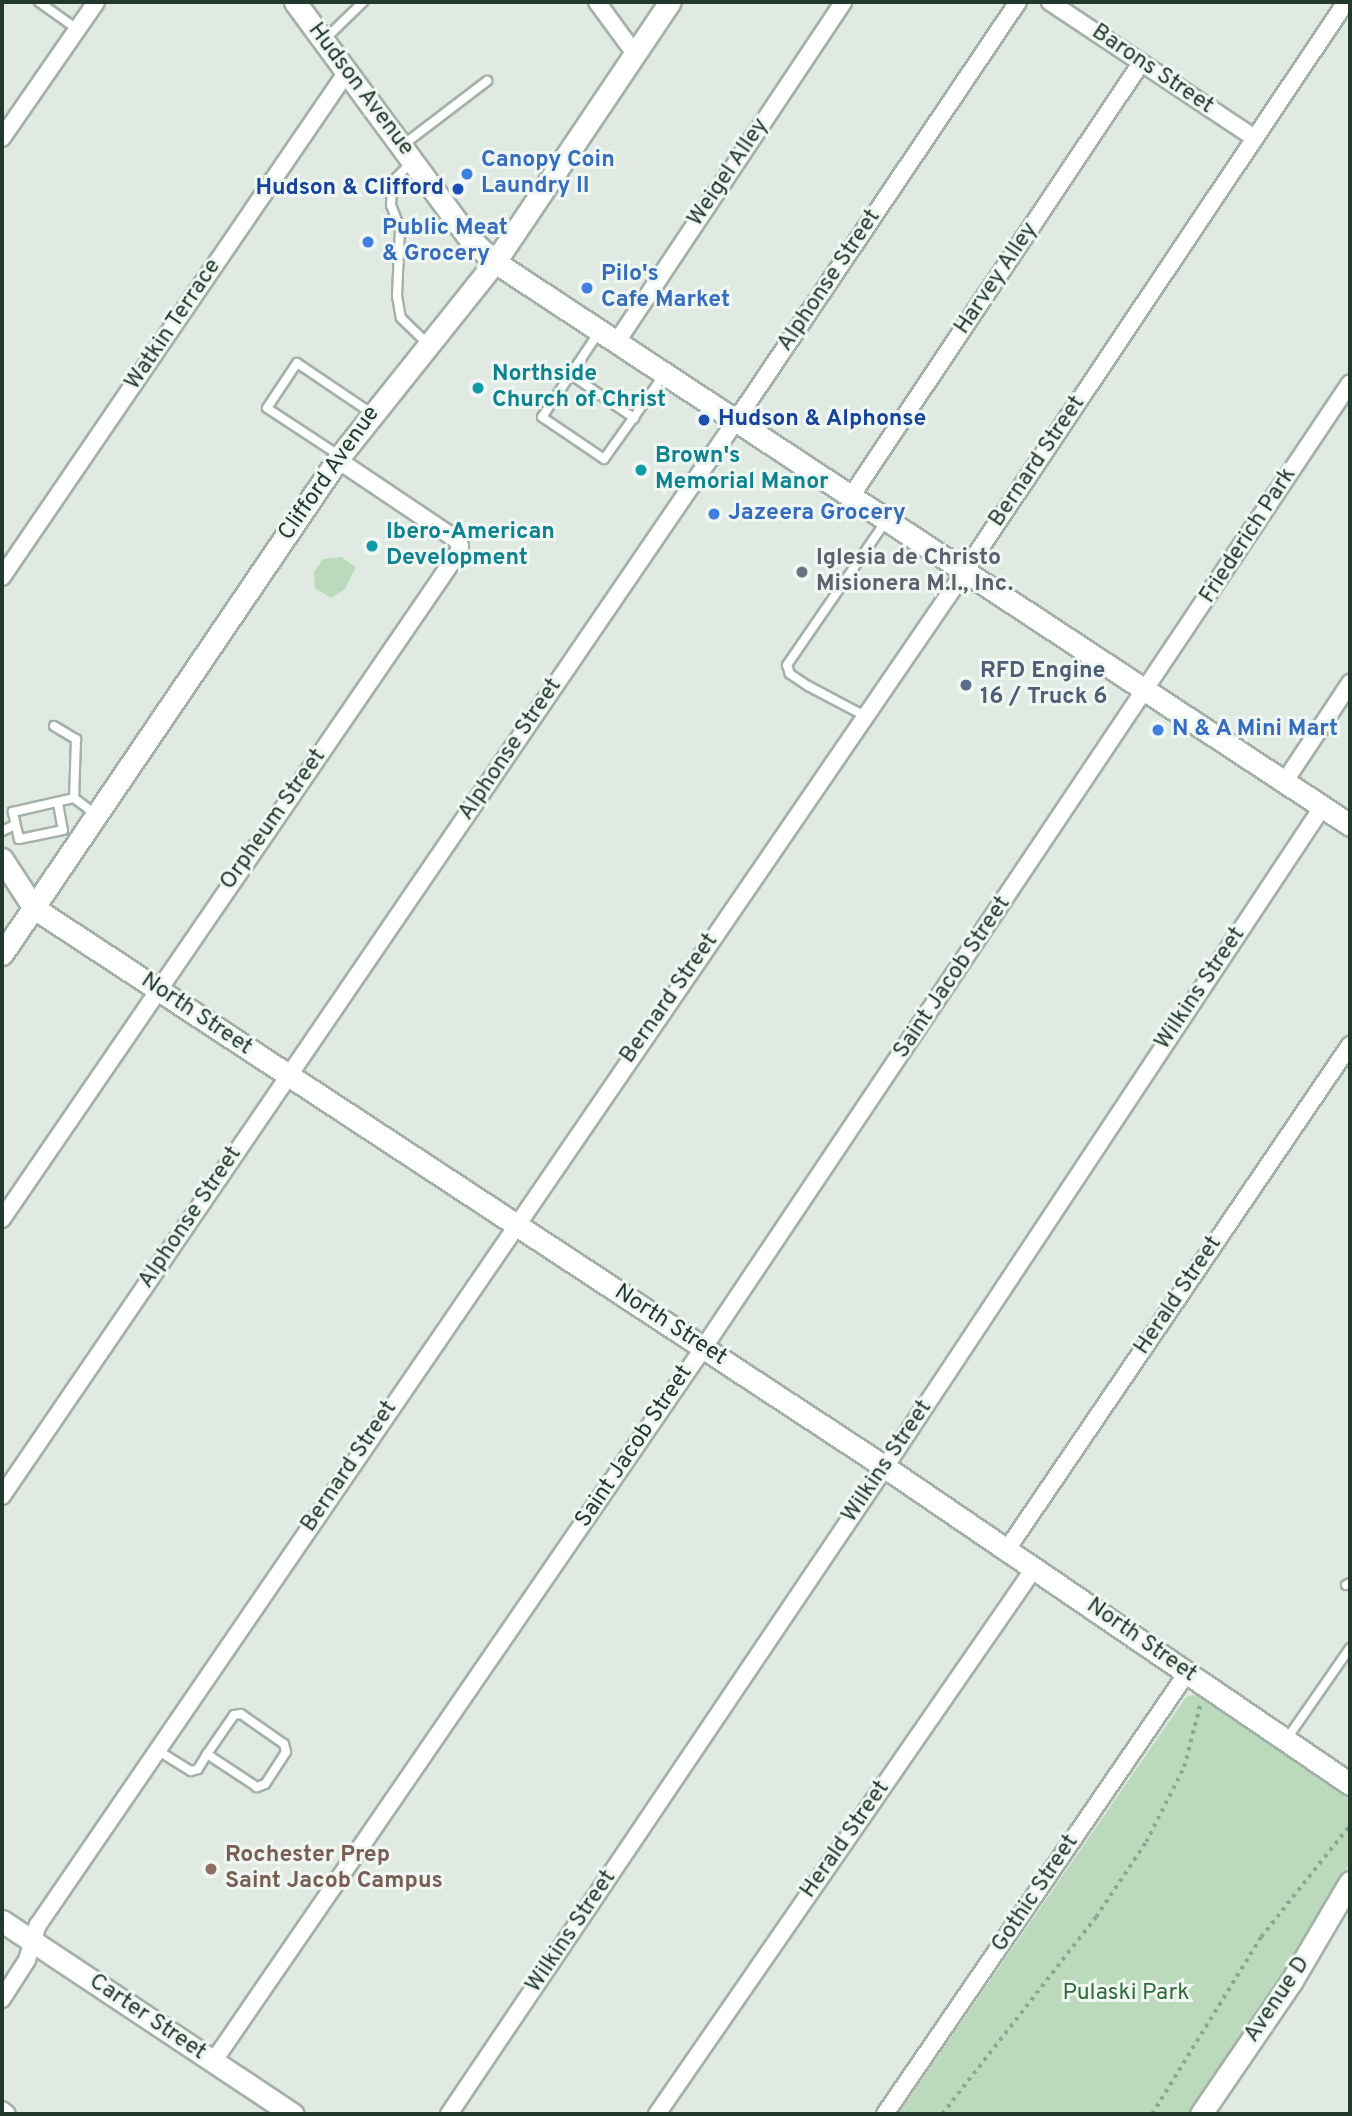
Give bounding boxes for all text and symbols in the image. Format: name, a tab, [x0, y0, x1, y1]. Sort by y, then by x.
street label: Hudson Avenue	[301, 18, 419, 162]
street label: Barons Street	[1086, 19, 1218, 121]
street label: Weigel Alley	[682, 113, 776, 233]
place label: Canopy Coin Laundry II	[481, 147, 615, 201]
marker: Canopy Coin Laundry II	[459, 166, 475, 182]
place label: Hudson & Clifford	[255, 175, 444, 203]
marker: Hudson & Clifford	[450, 181, 466, 197]
street label: Alphonse Street	[772, 205, 888, 357]
place label: Public Meat & Grocery	[382, 215, 508, 269]
street label: Harvey Alley	[949, 217, 1045, 341]
marker: Public Meat & Grocery	[360, 234, 376, 250]
street label: Watkin Terrace	[120, 254, 228, 396]
place label: Pilo's Cafe Market	[601, 261, 730, 315]
marker: Pilo's Cafe Market	[579, 280, 595, 296]
place label: Northside Church of Christ	[492, 361, 666, 415]
marker: Northside Church of Christ	[470, 380, 486, 396]
street label: Bernard Street	[984, 391, 1092, 533]
street label: Clifford Avenue	[273, 401, 387, 547]
place label: Hudson & Alphonse	[718, 406, 927, 434]
marker: Hudson & Alphonse	[696, 412, 712, 428]
place label: Brown's Memorial Manor	[655, 443, 829, 497]
marker: Brown's Memorial Manor	[633, 462, 649, 478]
street label: Friederich Park	[1195, 463, 1303, 609]
place label: Jazeera Grocery	[728, 500, 906, 528]
marker: Jazeera Grocery	[706, 506, 722, 522]
place label: Ibero-American Development	[386, 519, 555, 573]
marker: Ibero-American Development	[364, 538, 380, 554]
place label: Iglesia de Christo Misionera M.I., Inc.	[816, 545, 1013, 599]
marker: Iglesia de Christo Misionera M.I., Inc.	[794, 564, 810, 580]
place label: RFD Engine 16 / Truck 6	[980, 658, 1107, 712]
street label: Alphonse Street	[453, 674, 569, 826]
marker: RFD Engine 16 / Truck 6	[958, 677, 974, 693]
place label: N & A Mini Mart	[1172, 716, 1340, 744]
marker: N & A Mini Mart	[1150, 722, 1166, 738]
street label: Orpheum Street	[215, 744, 333, 896]
street label: Saint Jacob Street	[889, 892, 1017, 1064]
street label: Wilkins Street	[1150, 923, 1252, 1055]
street label: Bernard Street	[615, 929, 725, 1069]
street label: North Street	[135, 968, 257, 1062]
street label: Alphonse Street	[133, 1142, 249, 1294]
street label: Herald Street	[1129, 1231, 1229, 1361]
street label: North Street	[609, 1280, 731, 1372]
street label: Saint Jacob Street	[571, 1361, 699, 1533]
street label: Bernard Street	[296, 1396, 404, 1538]
street label: Wilkins Street	[837, 1396, 939, 1528]
street label: North Street	[1081, 1593, 1201, 1689]
street label: Herald Street	[795, 1776, 897, 1904]
street label: Gothic Street	[987, 1830, 1085, 1958]
place label: Rochester Prep Saint Jacob Campus	[225, 1842, 443, 1896]
marker: Rochester Prep Saint Jacob Campus	[203, 1861, 219, 1877]
street label: Wilkins Street	[521, 1866, 623, 1998]
street label: Avenue D	[1239, 1952, 1317, 2048]
street label: Carter Street	[83, 1969, 211, 2067]
park label: Pulaski Park	[1063, 1980, 1189, 2008]

